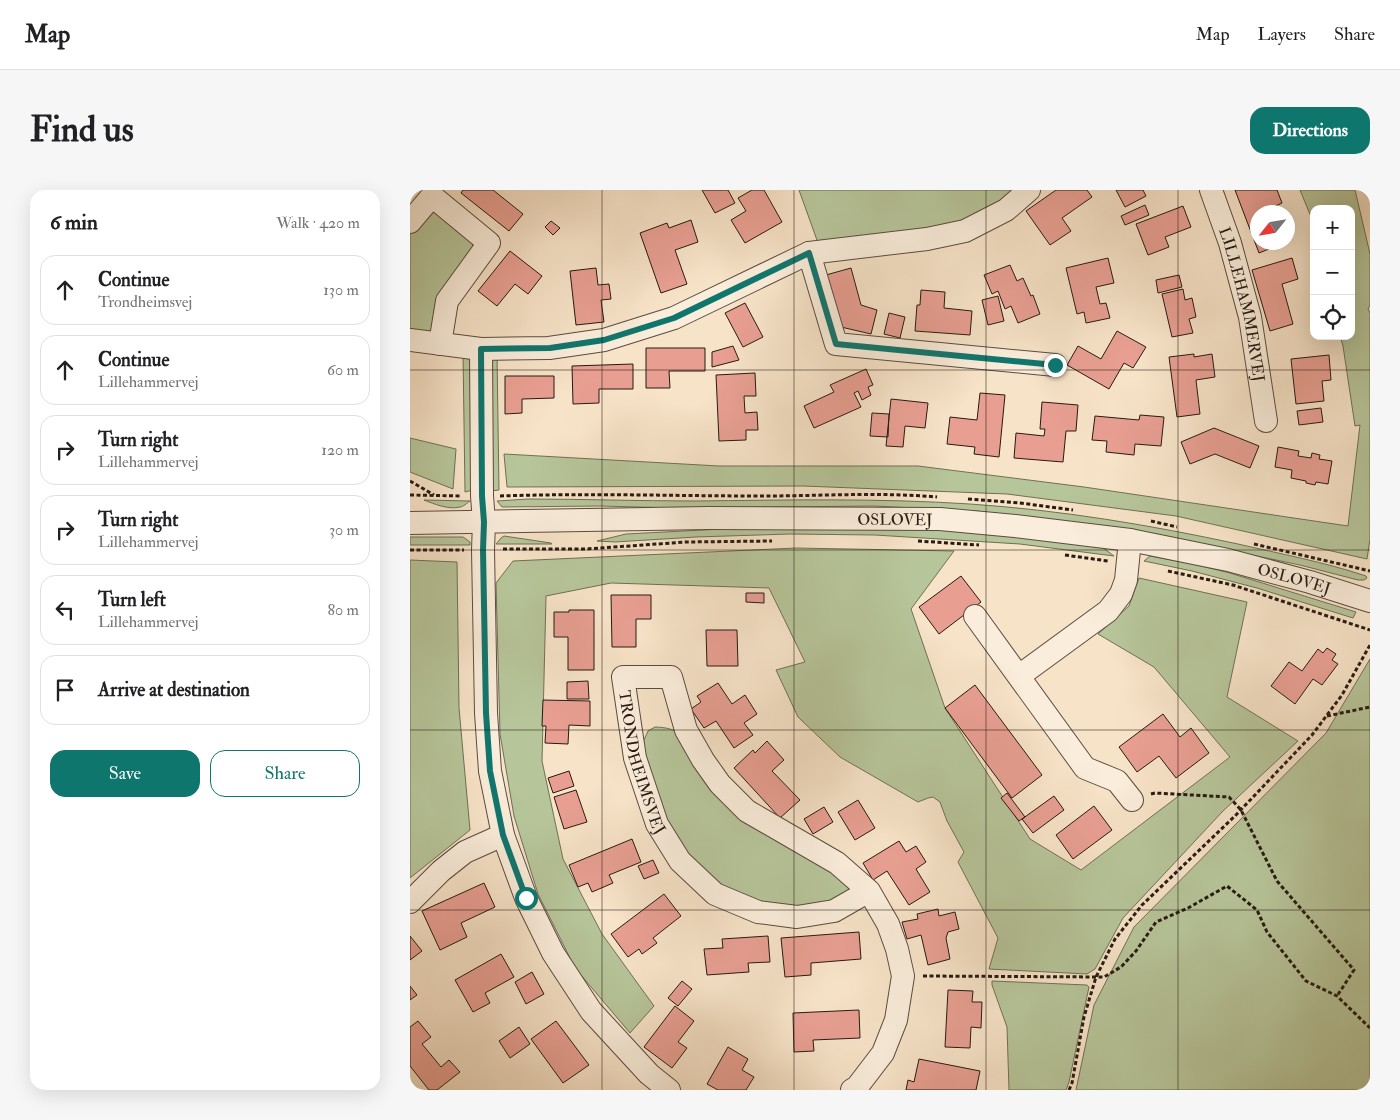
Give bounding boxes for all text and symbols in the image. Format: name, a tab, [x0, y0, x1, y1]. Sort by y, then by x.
text: Map	[25, 19, 70, 50]
text: Map	[1196, 23, 1230, 46]
text: Layers	[1258, 23, 1306, 46]
text: Share	[1334, 23, 1375, 46]
button: Directions	[1250, 107, 1370, 154]
text: Find us	[30, 108, 134, 152]
north arrow	[1250, 205, 1295, 250]
map controls	[1310, 205, 1355, 340]
button: +	[1310, 205, 1355, 250]
text: 6 min	[50, 209, 98, 236]
text: Walk · 420 m	[276, 213, 360, 233]
street label: LILLEHAMMERVEJ	[1214, 224, 1269, 384]
button: −	[1310, 250, 1355, 295]
text: Continue	[98, 268, 169, 292]
icon: ahead	[51, 276, 79, 304]
text: 130 m	[323, 280, 359, 300]
text: Trondheimsvej	[98, 292, 192, 312]
button: locate	[1310, 295, 1355, 340]
text: Continue	[98, 348, 169, 372]
route end	[1044, 354, 1067, 377]
icon: ahead	[51, 356, 79, 384]
text: 60 m	[327, 360, 359, 380]
text: Lillehammervej	[98, 372, 198, 392]
text: Turn right	[98, 428, 178, 452]
icon: right	[51, 436, 79, 464]
text: 120 m	[321, 440, 359, 460]
text: Lillehammervej	[98, 452, 198, 472]
text: Turn right	[98, 508, 178, 532]
street label: OSLOVEJ	[857, 510, 933, 531]
icon: right	[51, 516, 79, 544]
text: 30 m	[329, 520, 359, 540]
text: Lillehammervej	[98, 532, 198, 552]
street label: OSLOVEJ	[1255, 559, 1334, 600]
text: Turn left	[98, 588, 166, 612]
icon: left	[51, 596, 79, 624]
text: 80 m	[328, 600, 359, 620]
text: Lillehammervej	[98, 612, 198, 632]
icon: arrive	[51, 676, 79, 704]
text: Arrive at destination	[98, 678, 250, 702]
street label: TRONDHEIMSVEJ	[614, 689, 670, 839]
button: Save	[50, 750, 200, 797]
button: Share	[210, 750, 360, 797]
route start	[515, 887, 538, 910]

